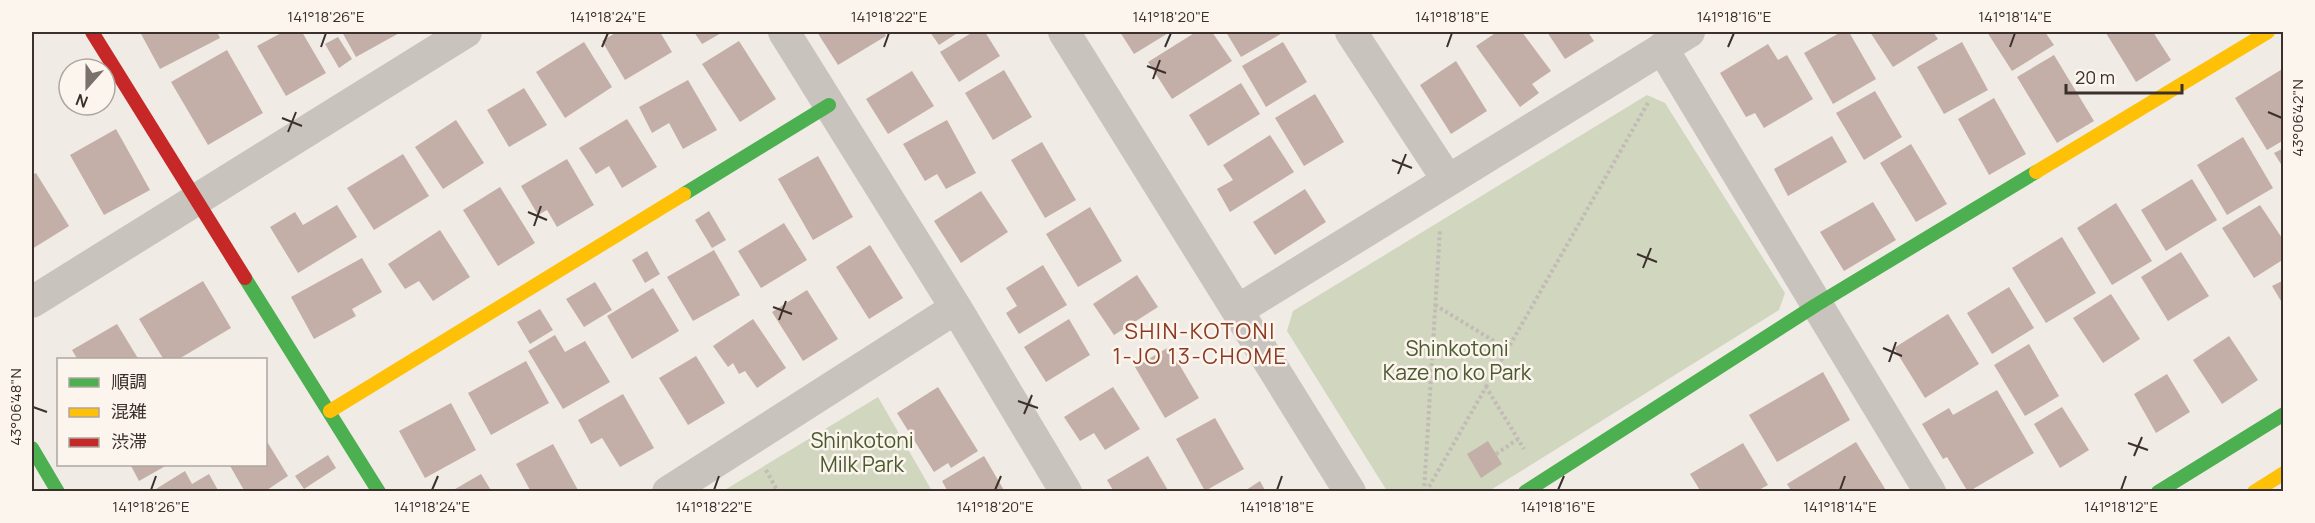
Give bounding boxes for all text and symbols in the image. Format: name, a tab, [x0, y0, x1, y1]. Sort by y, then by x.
text: 141°18'26"E	[287, 6, 365, 27]
text: 141°18'24"E	[570, 6, 646, 27]
text: 141°18'22"E	[851, 6, 927, 27]
text: 141°18'20"E	[1132, 6, 1210, 27]
text: 141°18'18"E	[1415, 6, 1489, 27]
text: 141°18'16"E	[1697, 6, 1771, 27]
text: 141°18'14"E	[1978, 6, 2052, 27]
north arrow	[57, 57, 117, 117]
scale bar	[2066, 57, 2182, 95]
text: 20 m	[2075, 65, 2115, 89]
text: 43°06'42"N	[2287, 79, 2308, 157]
text: N	[72, 89, 91, 113]
district label: SHIN-KOTONI 1-JO 13-CHOME	[1113, 316, 1287, 371]
park label: Shinkotoni Kaze no ko Park	[1383, 334, 1532, 386]
legend	[57, 358, 267, 466]
text: 43°06'48"N	[5, 368, 26, 446]
text: 順調	[111, 369, 147, 393]
text: 混雑	[111, 399, 147, 423]
park label: Shinkotoni Milk Park	[810, 426, 914, 478]
text: 渋滞	[111, 429, 147, 453]
text: 141°18'26"E	[112, 496, 190, 517]
text: 141°18'24"E	[394, 496, 470, 517]
text: 141°18'22"E	[676, 496, 752, 517]
text: 141°18'20"E	[956, 496, 1034, 517]
text: 141°18'18"E	[1240, 496, 1314, 517]
text: 141°18'16"E	[1521, 496, 1595, 517]
text: 141°18'14"E	[1803, 496, 1877, 517]
text: 141°18'12"E	[2084, 496, 2158, 517]

